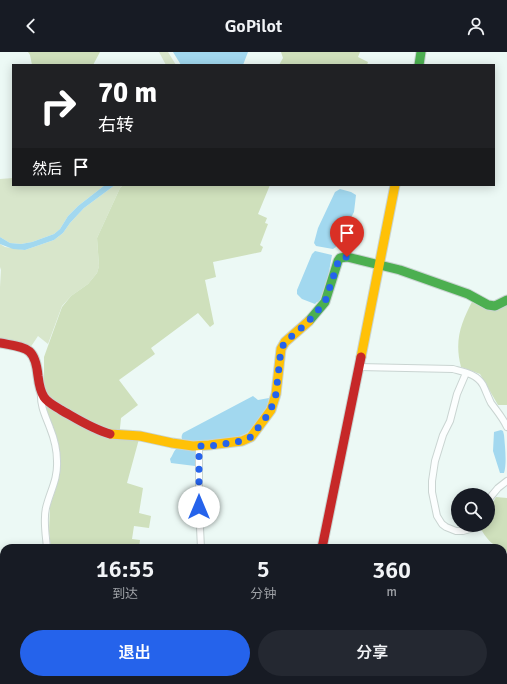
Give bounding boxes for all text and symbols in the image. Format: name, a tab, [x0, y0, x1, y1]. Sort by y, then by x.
icon: back	[20, 15, 42, 37]
text: GoPilot	[225, 15, 282, 37]
icon: person	[465, 15, 487, 37]
text: 70 m	[98, 76, 157, 110]
icon: right	[32, 80, 84, 132]
text: 右转	[98, 114, 134, 136]
icon: arrive	[70, 156, 92, 178]
text: 然后	[32, 160, 62, 178]
pin	[330, 216, 364, 257]
icon: arrive	[336, 222, 358, 244]
position arrow	[178, 486, 220, 528]
map controls	[451, 488, 495, 532]
button: search	[451, 488, 495, 532]
text: 16:55	[96, 554, 154, 584]
text: 5	[257, 554, 270, 584]
text: 360	[372, 555, 411, 585]
text: m	[386, 584, 397, 600]
text: 到达	[112, 586, 138, 602]
text: 分钟	[250, 586, 276, 602]
button: 退出	[20, 630, 250, 676]
button: 分享	[258, 630, 487, 676]

